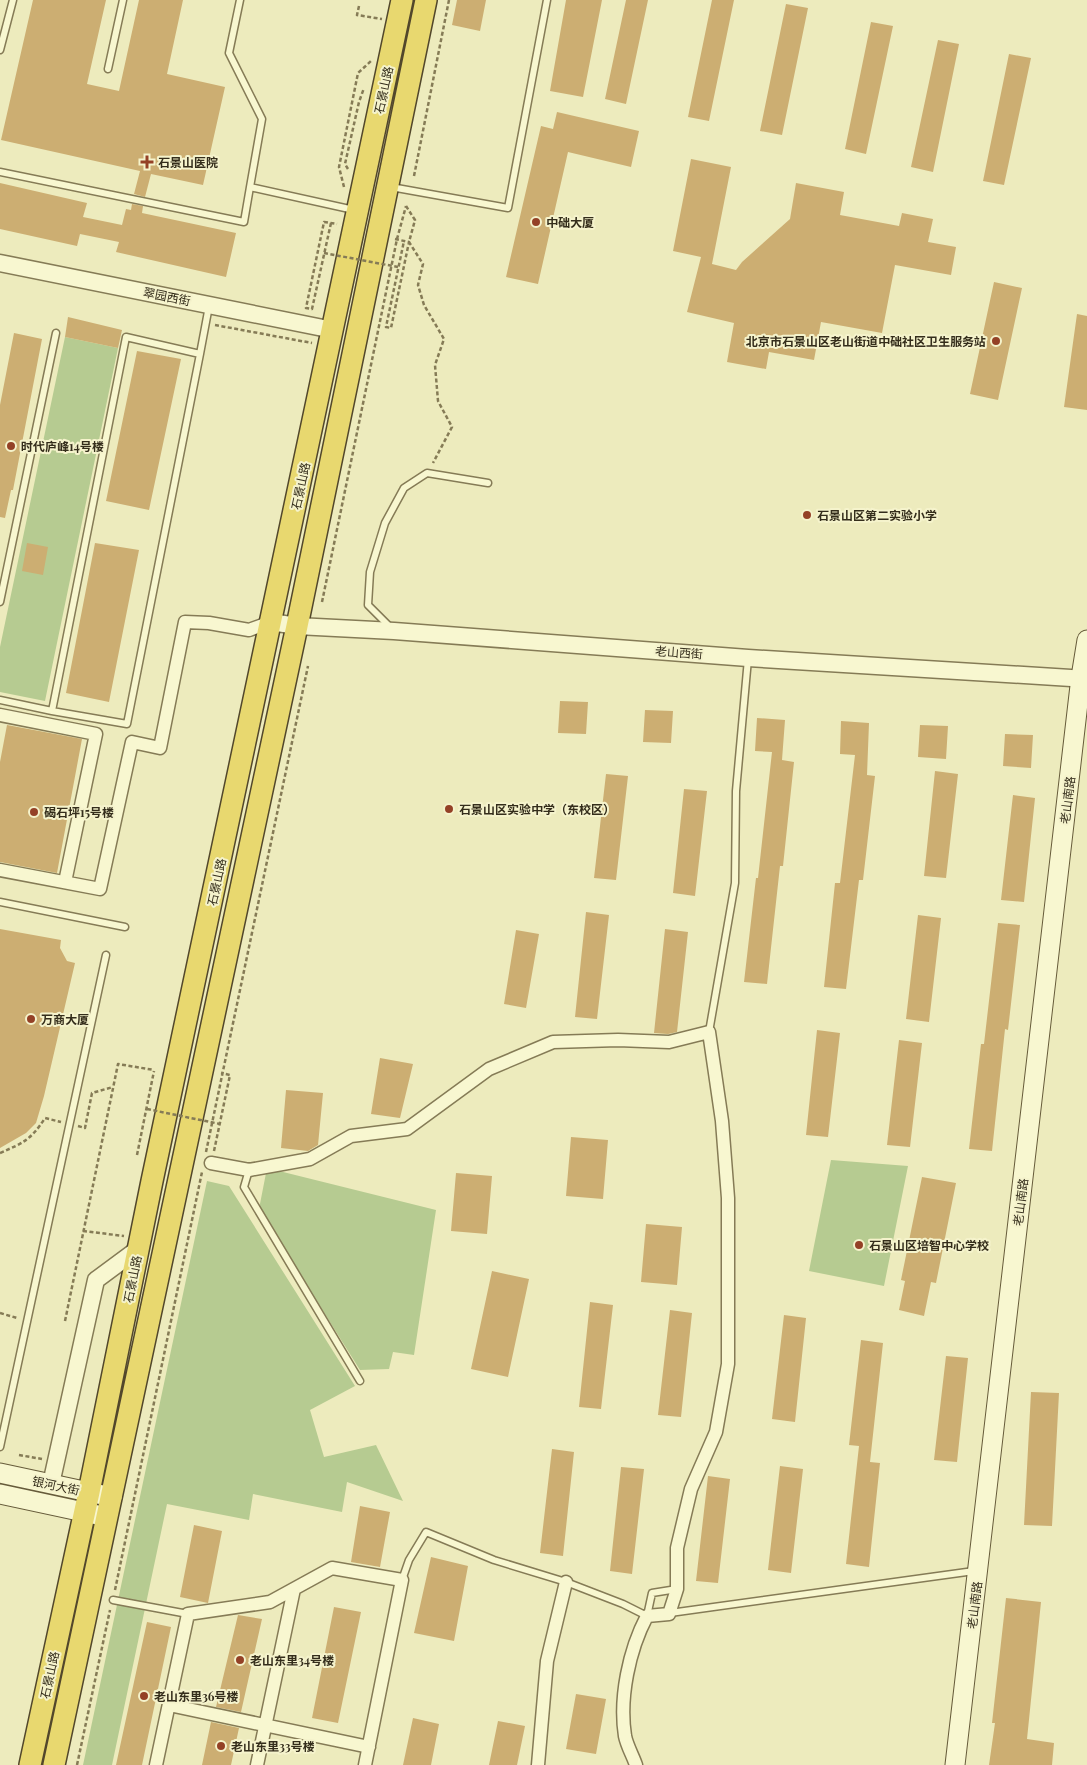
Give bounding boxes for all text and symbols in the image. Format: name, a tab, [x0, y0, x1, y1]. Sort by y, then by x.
street label: 石景山路	[370, 65, 396, 115]
place label: 石景山医院	[158, 154, 218, 170]
marker: 石景山医院	[140, 155, 154, 169]
place label: 中础大厦	[546, 214, 594, 230]
marker: 中础大厦	[530, 216, 542, 228]
street label: 翠园西街	[142, 284, 192, 308]
place label: 北京市石景山区老山街道中础社区卫生服务站	[746, 333, 986, 349]
marker: 北京市石景山区老山街道中础社区卫生服务站	[990, 335, 1002, 347]
place label: 时代庐峰14号楼	[21, 438, 104, 454]
marker: 时代庐峰14号楼	[5, 440, 17, 452]
street label: 石景山路	[287, 461, 313, 511]
place label: 石景山区第二实验小学	[817, 507, 937, 523]
marker: 石景山区第二实验小学	[801, 509, 813, 521]
street label: 老山西街	[654, 642, 704, 662]
street label: 老山南路	[1056, 775, 1078, 825]
place label: 石景山区实验中学（东校区）	[459, 801, 615, 817]
marker: 石景山区实验中学（东校区）	[443, 803, 455, 815]
place label: 碣石坪15号楼	[44, 804, 114, 820]
marker: 碣石坪15号楼	[28, 806, 40, 818]
street label: 石景山路	[203, 857, 229, 907]
place label: 万商大厦	[41, 1011, 89, 1027]
marker: 万商大厦	[25, 1013, 37, 1025]
street label: 老山南路	[1009, 1177, 1031, 1227]
place label: 石景山区培智中心学校	[869, 1237, 989, 1253]
marker: 石景山区培智中心学校	[853, 1239, 865, 1251]
street label: 石景山路	[120, 1254, 144, 1304]
street label: 银河大街	[31, 1472, 81, 1498]
street label: 老山南路	[963, 1580, 985, 1630]
street label: 石景山路	[36, 1650, 62, 1700]
place label: 老山东里34号楼	[250, 1652, 334, 1668]
marker: 老山东里34号楼	[234, 1654, 246, 1666]
place label: 老山东里36号楼	[154, 1688, 239, 1704]
marker: 老山东里36号楼	[138, 1690, 150, 1702]
place label: 老山东里33号楼	[231, 1738, 315, 1754]
marker: 老山东里33号楼	[215, 1740, 227, 1752]

